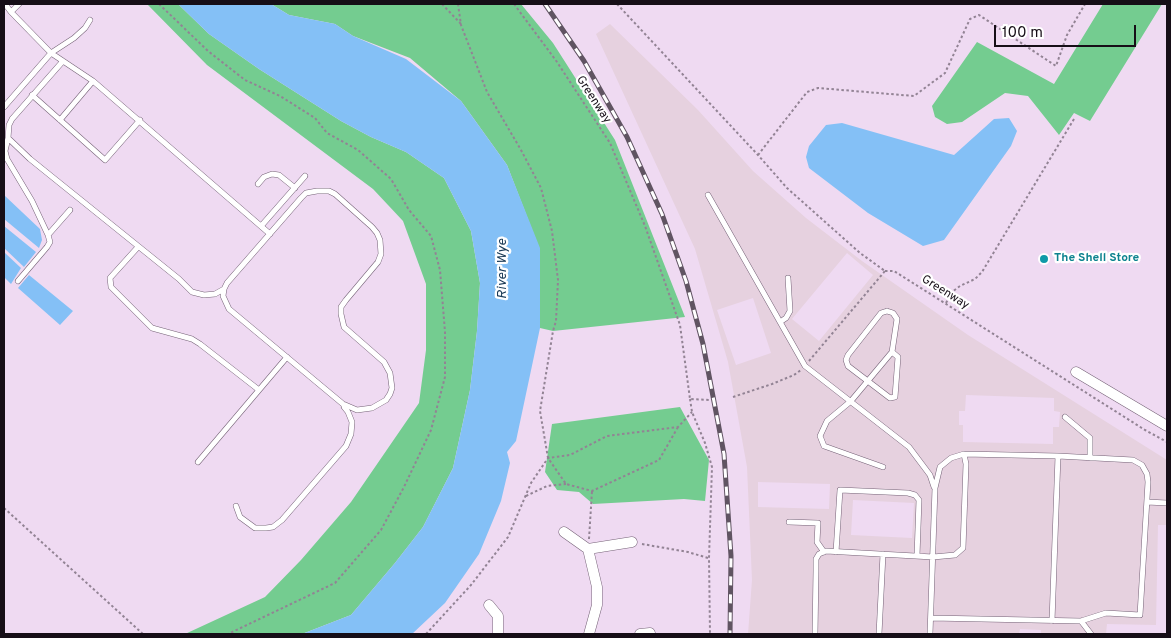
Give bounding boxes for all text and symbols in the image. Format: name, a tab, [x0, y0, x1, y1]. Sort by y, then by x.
scale bar	[996, 15, 1138, 47]
text: 100 m	[1002, 24, 1043, 43]
street label: Greenway	[572, 74, 614, 126]
water label: River Wye	[495, 239, 511, 299]
place label: The Shell Store	[1054, 252, 1139, 266]
marker: The Shell Store	[1038, 253, 1050, 265]
street label: Greenway	[918, 273, 972, 313]

